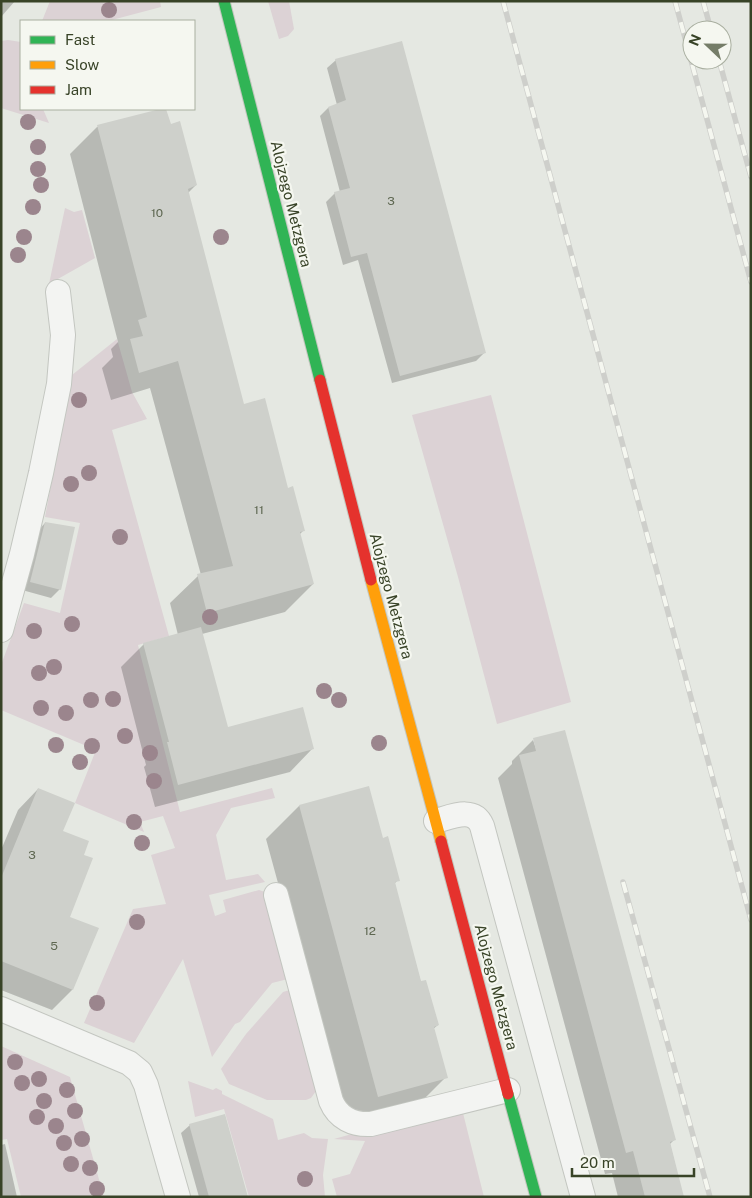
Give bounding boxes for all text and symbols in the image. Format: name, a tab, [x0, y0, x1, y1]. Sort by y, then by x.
legend	[20, 20, 195, 110]
north arrow	[682, 20, 732, 70]
text: Fast	[65, 31, 95, 48]
text: N	[685, 32, 704, 48]
text: Slow	[65, 56, 100, 73]
text: Jam	[65, 81, 92, 98]
street label: Alojzego Metzgera	[268, 139, 315, 269]
house number: 3	[387, 194, 395, 208]
house number: 10	[151, 206, 163, 220]
house number: 11	[254, 503, 264, 517]
street label: Alojzego Metzgera	[366, 531, 416, 661]
house number: 3	[28, 848, 36, 862]
street label: Alojzego Metzgera	[471, 922, 521, 1052]
house number: 12	[364, 924, 376, 938]
house number: 5	[50, 939, 58, 953]
scale bar	[572, 1146, 694, 1178]
text: 20 m	[580, 1154, 615, 1171]

